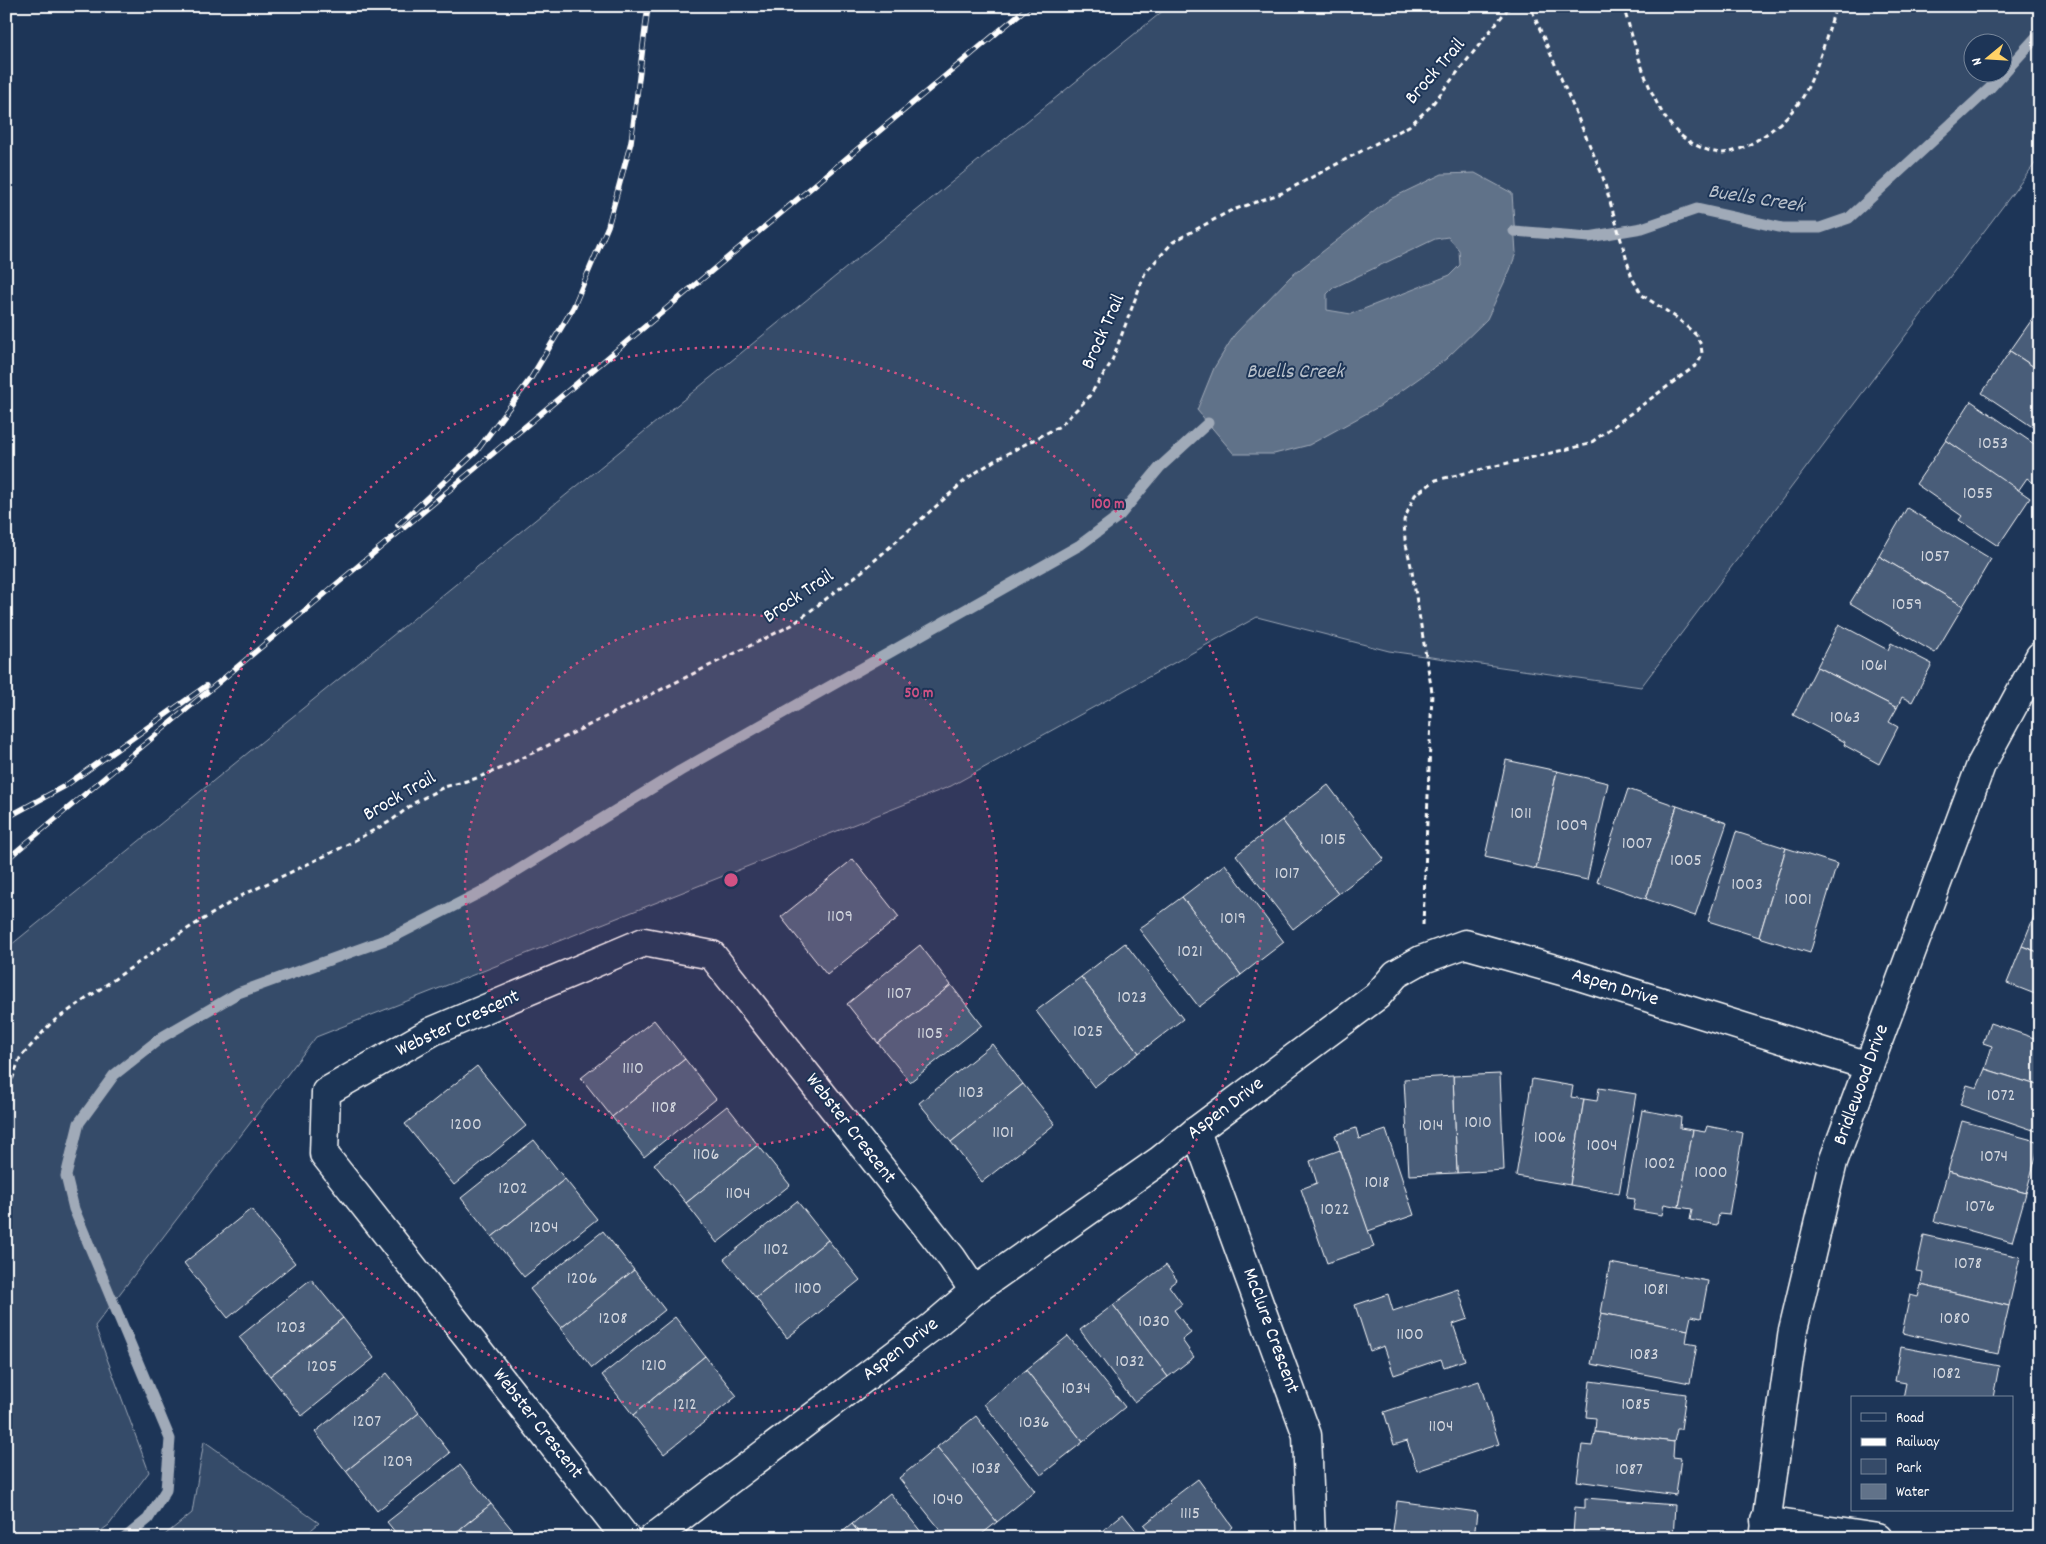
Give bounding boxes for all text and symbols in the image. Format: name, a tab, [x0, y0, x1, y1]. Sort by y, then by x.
north arrow	[1964, 32, 2014, 82]
street label: Brock Trail	[1399, 33, 1473, 111]
text: N	[1967, 55, 1988, 68]
water label: Buells Creek	[1706, 178, 1809, 223]
street label: Brock Trail	[1075, 290, 1133, 374]
water label: Buells Creek	[1246, 358, 1346, 388]
house number: 1053	[1978, 432, 2008, 457]
house number: 1055	[1963, 482, 1993, 507]
text: 100 m	[1091, 494, 1125, 516]
house number: 1057	[1921, 545, 1950, 570]
street label: Brock Trail	[758, 563, 840, 631]
house number: 1059	[1892, 593, 1922, 618]
house number: 1061	[1861, 654, 1887, 679]
text: 50 m	[905, 683, 933, 705]
house number: 1063	[1830, 706, 1860, 731]
street label: Brock Trail	[358, 765, 442, 829]
house number: 1011	[1510, 802, 1532, 827]
house number: 1009	[1556, 814, 1588, 839]
house number: 1015	[1320, 828, 1346, 853]
house number: 1007	[1622, 832, 1652, 857]
house number: 1005	[1670, 849, 1702, 874]
house number: 1017	[1275, 862, 1299, 887]
centre of rings	[722, 871, 740, 889]
house number: 1003	[1731, 873, 1763, 898]
house number: 1001	[1784, 888, 1812, 913]
house number: 1109	[827, 905, 853, 930]
house number: 1019	[1220, 907, 1246, 932]
house number: 1021	[1177, 940, 1203, 965]
street label: Aspen Drive	[1568, 961, 1662, 1015]
house number: 1107	[887, 982, 911, 1007]
street label: Webster Crescent	[392, 983, 524, 1065]
house number: 1023	[1117, 986, 1147, 1011]
house number: 1025	[1073, 1020, 1103, 1045]
street label: Bridlewood Drive	[1827, 1021, 1897, 1149]
house number: 1105	[917, 1022, 943, 1047]
house number: 1110	[622, 1057, 644, 1082]
street label: Webster Crescent	[798, 1068, 902, 1190]
street label: Aspen Drive	[1182, 1071, 1270, 1147]
house number: 1103	[958, 1081, 984, 1106]
house number: 1072	[1987, 1084, 2015, 1109]
house number: 1108	[652, 1096, 676, 1121]
house number: 1010	[1464, 1111, 1492, 1136]
house number: 1200	[450, 1113, 482, 1138]
house number: 1014	[1418, 1114, 1444, 1139]
house number: 1101	[992, 1121, 1014, 1146]
house number: 1006	[1534, 1126, 1566, 1151]
house number: 1004	[1586, 1134, 1618, 1159]
house number: 1106	[693, 1143, 719, 1168]
house number: 1074	[1980, 1145, 2008, 1170]
house number: 1002	[1644, 1152, 1676, 1177]
house number: 1000	[1694, 1161, 1728, 1186]
house number: 1018	[1365, 1171, 1389, 1196]
house number: 1202	[498, 1177, 528, 1202]
house number: 1104	[725, 1182, 751, 1207]
house number: 1076	[1965, 1195, 1995, 1220]
house number: 1022	[1320, 1198, 1350, 1223]
house number: 1204	[529, 1216, 559, 1241]
house number: 1102	[763, 1238, 789, 1263]
house number: 1078	[1954, 1252, 1982, 1277]
street label: McClure Crescent	[1234, 1264, 1306, 1398]
house number: 1206	[567, 1267, 597, 1292]
house number: 1100	[794, 1277, 822, 1302]
house number: 1081	[1644, 1278, 1668, 1303]
house number: 1208	[599, 1307, 627, 1332]
house number: 1080	[1940, 1307, 1970, 1332]
house number: 1030	[1138, 1310, 1170, 1335]
street label: Aspen Drive	[857, 1311, 945, 1389]
house number: 1203	[276, 1316, 306, 1341]
house number: 1100	[1396, 1323, 1424, 1348]
house number: 1083	[1630, 1343, 1658, 1368]
house number: 1032	[1115, 1350, 1145, 1375]
house number: 1210	[641, 1354, 667, 1379]
house number: 1205	[307, 1355, 337, 1380]
house number: 1082	[1933, 1362, 1961, 1387]
street label: Webster Crescent	[485, 1363, 589, 1485]
house number: 1034	[1061, 1377, 1091, 1402]
house number: 1212	[673, 1393, 697, 1418]
house number: 1085	[1621, 1393, 1651, 1418]
legend	[1851, 1396, 2014, 1512]
text: Road	[1896, 1408, 1924, 1430]
house number: 1207	[353, 1410, 381, 1435]
house number: 1036	[1019, 1411, 1049, 1436]
house number: 1104	[1428, 1415, 1454, 1440]
text: Railway	[1896, 1432, 1940, 1454]
house number: 1209	[383, 1450, 413, 1475]
house number: 1038	[972, 1457, 1000, 1482]
house number: 1087	[1615, 1458, 1643, 1483]
text: Park	[1896, 1458, 1922, 1480]
text: Water	[1896, 1482, 1930, 1504]
house number: 1040	[932, 1488, 964, 1513]
house number: 1115	[1180, 1502, 1200, 1527]

